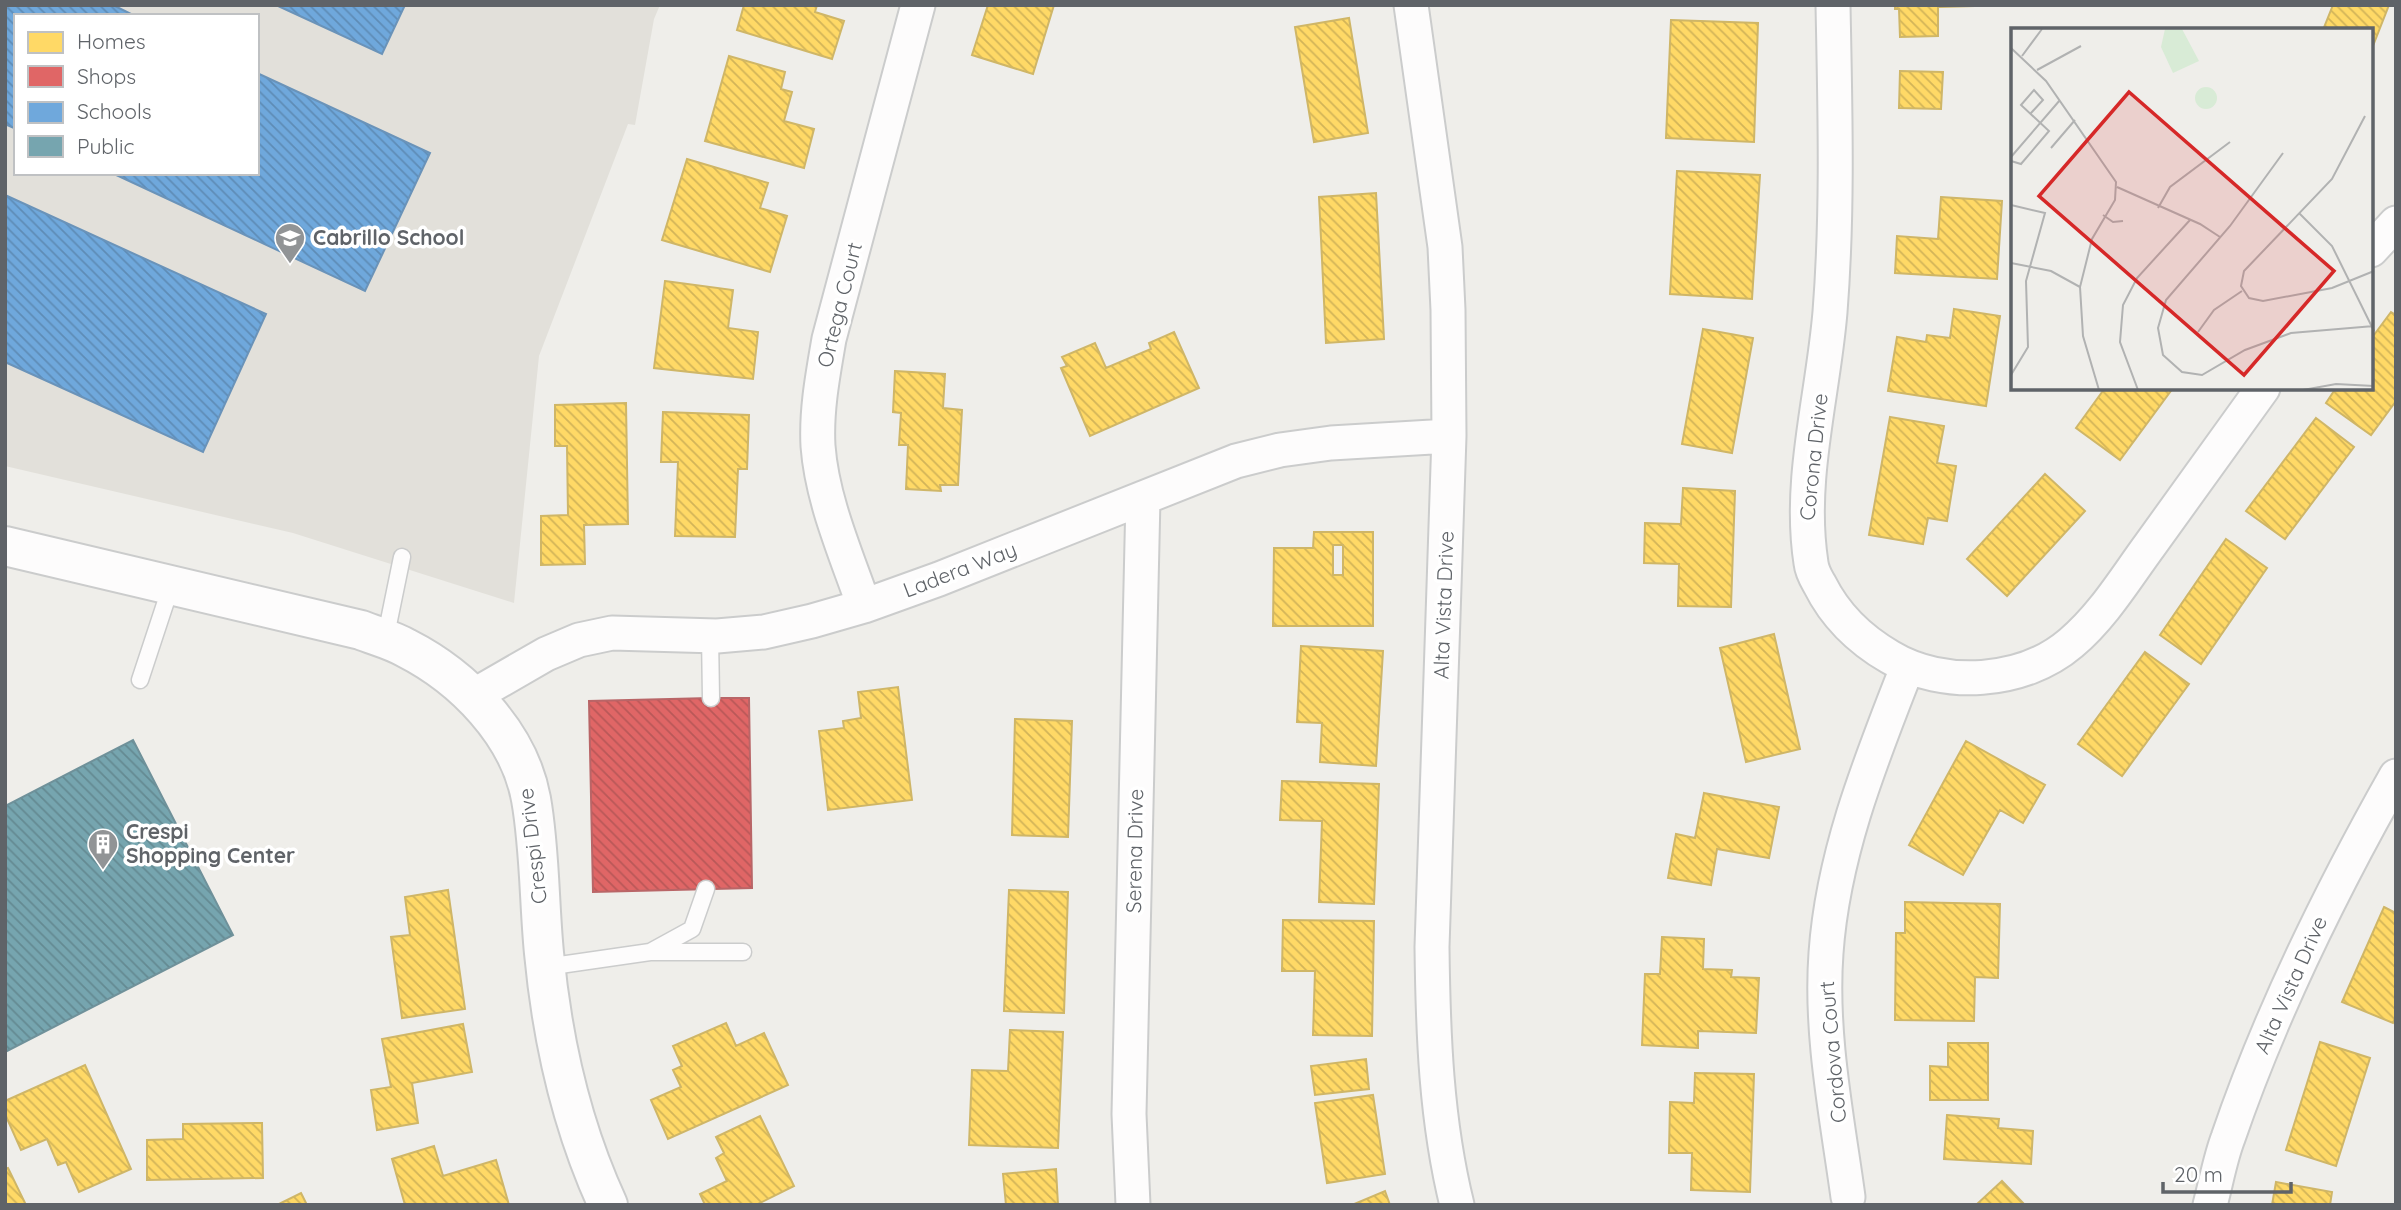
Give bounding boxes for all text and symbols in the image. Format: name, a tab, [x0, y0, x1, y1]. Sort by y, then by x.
legend	[14, 14, 259, 175]
text: Homes	[77, 28, 146, 54]
inset map	[2011, 28, 2373, 390]
text: Shops	[77, 63, 136, 89]
text: Schools	[77, 98, 152, 124]
text: Public	[77, 133, 134, 159]
school or university icon: Cabrillo School	[273, 221, 307, 265]
place label: Cabrillo School	[313, 224, 464, 250]
street label: Ortega Court	[811, 240, 867, 370]
street label: Corona Drive	[1793, 392, 1833, 522]
street label: Alta Vista Drive	[1427, 530, 1459, 680]
street label: Ladera Way	[899, 536, 1020, 603]
street label: Crespi Drive	[512, 787, 552, 906]
street label: Serena Drive	[1120, 789, 1148, 913]
place label: Crespi Shopping Center	[126, 818, 295, 868]
building icon: Crespi Shopping Center	[86, 827, 120, 871]
street label: Alta Vista Drive	[2248, 912, 2332, 1058]
street label: Cordova Court	[1813, 980, 1851, 1124]
scale bar	[2163, 1150, 2291, 1194]
text: 20 m	[2174, 1161, 2223, 1187]

